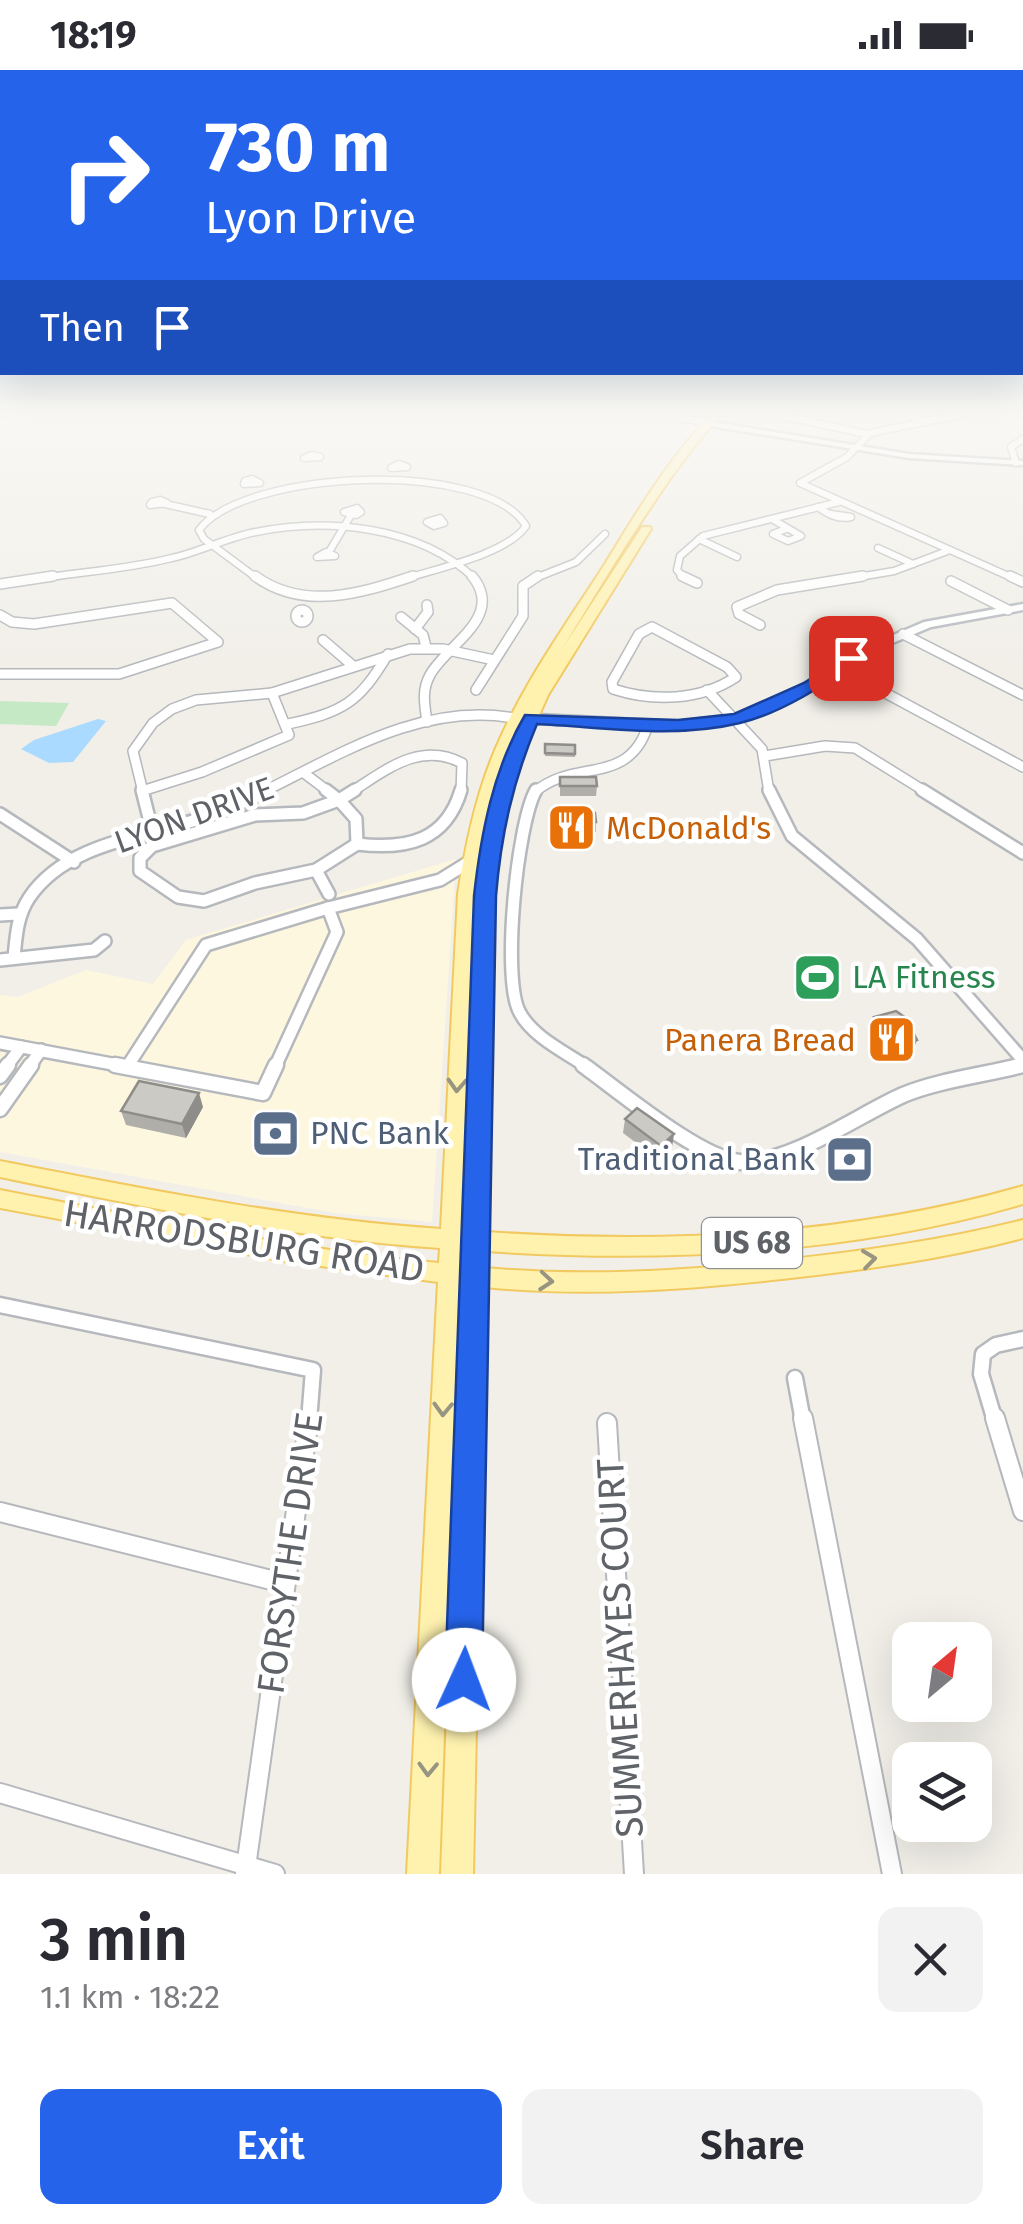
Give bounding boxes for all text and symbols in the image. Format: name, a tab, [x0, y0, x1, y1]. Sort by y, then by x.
text: 18:19	[50, 12, 136, 58]
text: 730 m	[205, 106, 390, 190]
icon: right	[40, 110, 170, 240]
text: Lyon Drive	[205, 191, 416, 245]
icon: arrive	[145, 300, 200, 355]
text: Then	[40, 305, 125, 351]
pin	[809, 616, 894, 701]
icon: arrive	[824, 631, 879, 686]
street label: LYON DRIVE	[109, 769, 279, 861]
restaurant icon: McDonald's	[545, 802, 597, 854]
place label: McDonald's	[606, 809, 771, 847]
sports icon: LA Fitness	[791, 951, 843, 1003]
place label: LA Fitness	[852, 958, 996, 996]
restaurant icon: Panera Bread	[865, 1014, 917, 1066]
place label: Panera Bread	[664, 1021, 856, 1059]
one-way arrow	[447, 1077, 468, 1093]
bank icon: PNC Bank	[249, 1107, 301, 1159]
place label: PNC Bank	[310, 1114, 449, 1152]
bank icon: Traditional Bank	[824, 1133, 876, 1185]
place label: Traditional Bank	[578, 1140, 816, 1178]
street label: HARRODSBURG ROAD	[60, 1190, 428, 1292]
road number: US 68	[702, 1218, 802, 1268]
one-way arrow	[861, 1250, 878, 1271]
one-way arrow	[538, 1270, 554, 1292]
one-way arrow	[433, 1402, 454, 1418]
street label: FORSYTHE DRIVE	[247, 1409, 333, 1697]
street label: SUMMERHAYES COURT	[587, 1457, 653, 1839]
north arrow	[892, 1622, 992, 1722]
map controls	[892, 1622, 992, 1842]
position arrow	[412, 1628, 516, 1732]
button: layers	[892, 1742, 992, 1842]
one-way arrow	[417, 1761, 438, 1777]
text: 3 min	[40, 1904, 188, 1976]
button: close	[878, 1907, 983, 2012]
text: 1.1 km · 18:22	[40, 1978, 220, 2016]
button: Exit	[40, 2089, 502, 2204]
button: Share	[522, 2089, 983, 2204]

